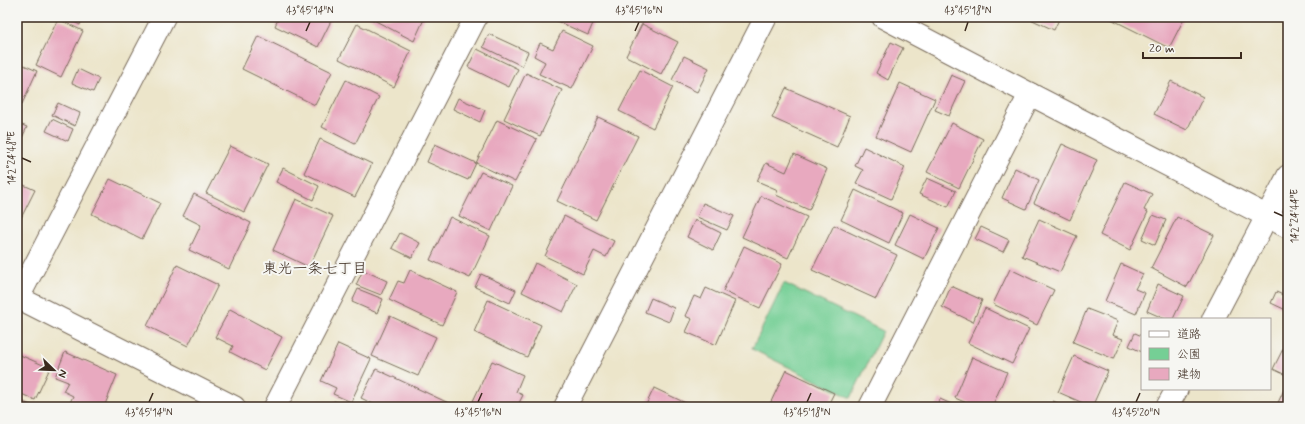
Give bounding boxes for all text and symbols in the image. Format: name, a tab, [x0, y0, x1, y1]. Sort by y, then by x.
text: 43°45'14"N	[286, 4, 334, 18]
text: 43°45'16"N	[616, 4, 663, 18]
text: 43°45'18"N	[945, 4, 992, 18]
scale bar	[1143, 34, 1241, 60]
text: 20 m	[1149, 41, 1175, 57]
text: 142°24'48"E	[5, 131, 19, 185]
text: 142°24'44"E	[1288, 189, 1302, 243]
district label: 東光一条七丁目	[262, 259, 368, 279]
legend	[1141, 318, 1271, 390]
text: 道路	[1177, 327, 1201, 343]
text: 公園	[1177, 347, 1201, 363]
north arrow	[34, 350, 74, 390]
text: N	[54, 367, 70, 380]
text: 建物	[1177, 367, 1201, 383]
text: 43°45'14"N	[125, 406, 173, 420]
text: 43°45'16"N	[455, 406, 502, 420]
text: 43°45'18"N	[784, 406, 831, 420]
text: 43°45'20"N	[1112, 406, 1160, 420]

